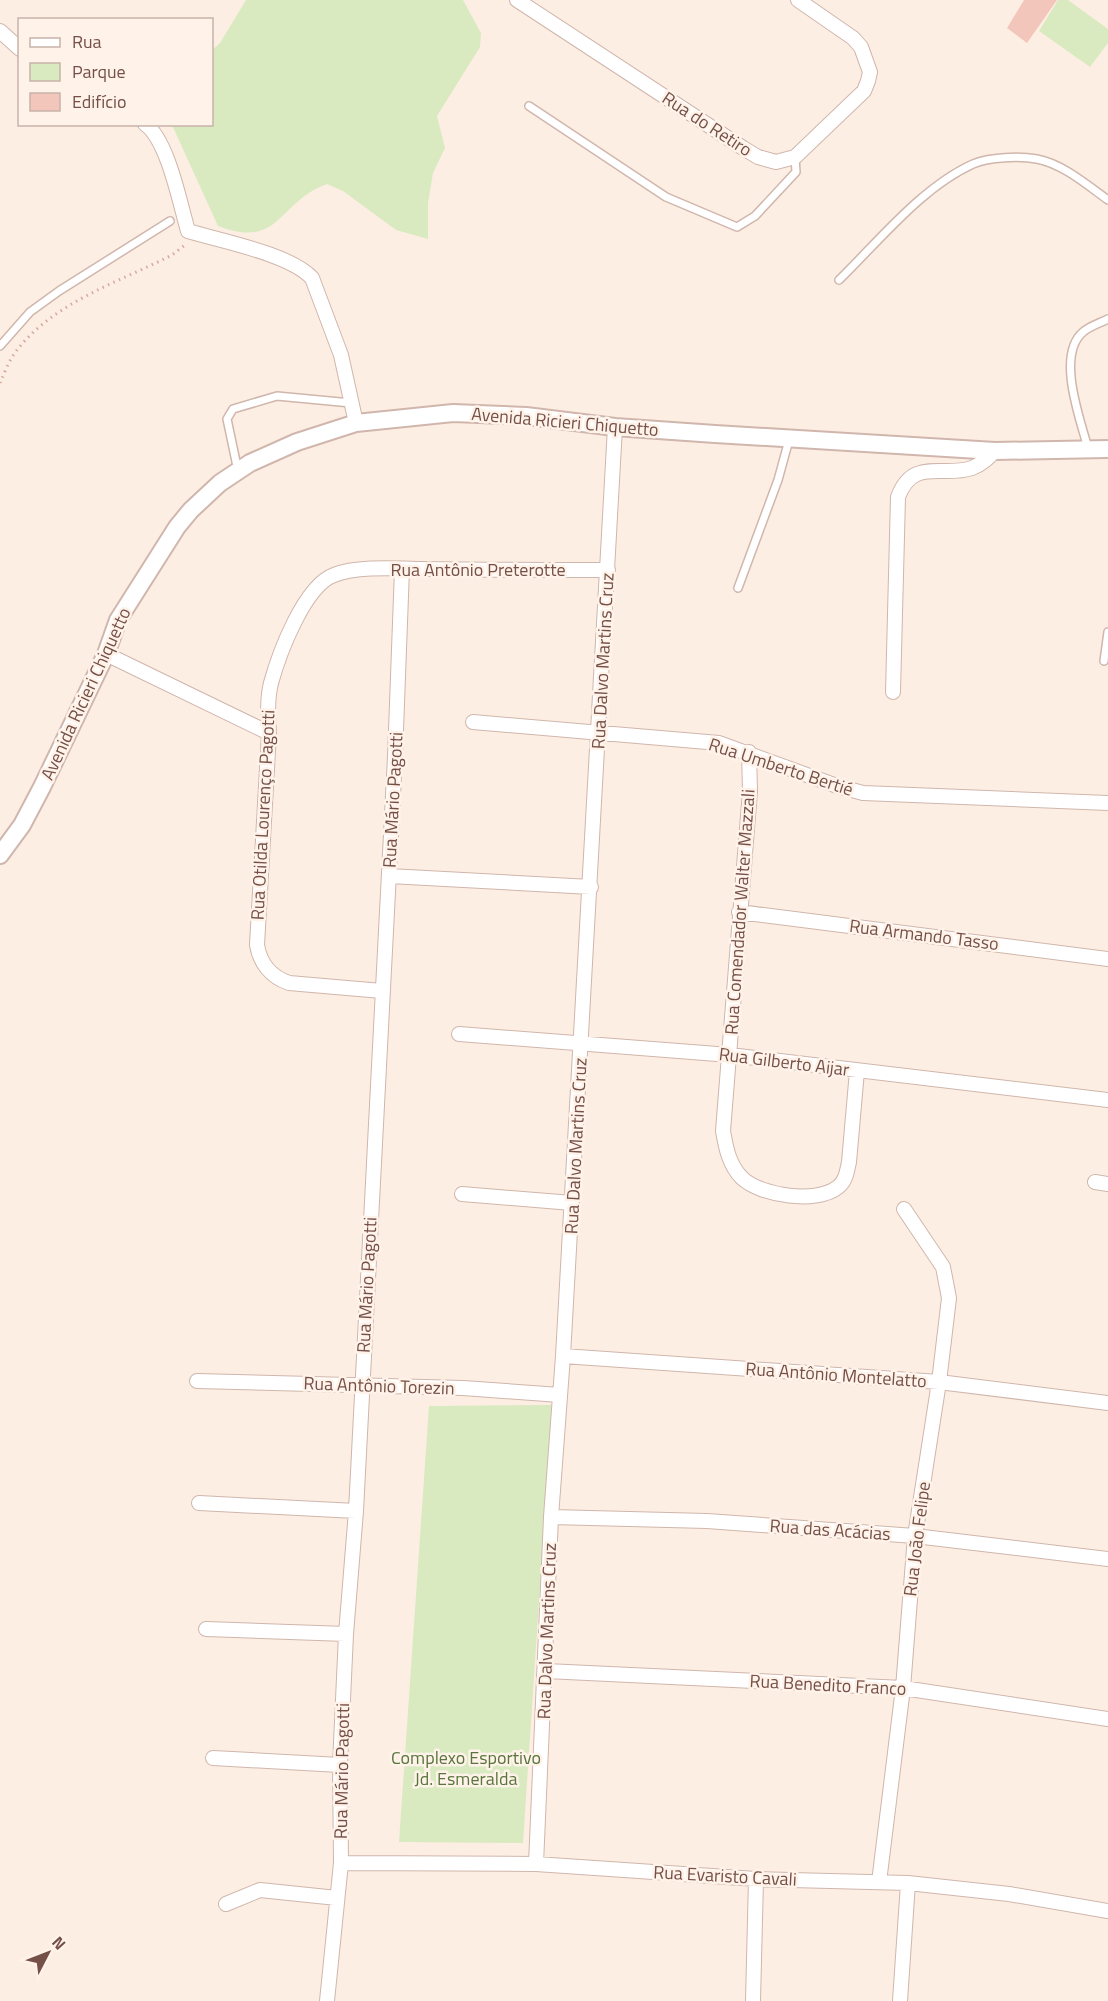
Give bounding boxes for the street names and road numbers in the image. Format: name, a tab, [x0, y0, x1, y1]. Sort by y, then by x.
street label: Rua do Retiro	[657, 84, 758, 163]
street label: Avenida Ricieri Chiquetto	[470, 400, 660, 443]
street label: Rua Antônio Preterotte	[390, 556, 566, 583]
street label: Rua Dalvo Martins Cruz	[584, 572, 621, 750]
street label: Avenida Ricieri Chiquetto	[34, 603, 137, 785]
street label: Rua Otilda Lourenço Pagotti	[244, 709, 281, 921]
street label: Rua Umberto Bertié	[705, 730, 857, 803]
street label: Rua Mário Pagotti	[375, 731, 410, 869]
street label: Rua Comendador Walter Mazzali	[717, 788, 762, 1036]
street label: Rua Armando Tasso	[848, 912, 1000, 957]
street label: Rua Gilberto Aijar	[717, 1040, 851, 1083]
street label: Rua Dalvo Martins Cruz	[557, 1057, 594, 1235]
street label: Rua Mário Pagotti	[349, 1216, 384, 1354]
street label: Rua Antônio Montelatto	[744, 1355, 928, 1394]
street label: Rua Antônio Torezin	[303, 1369, 455, 1402]
street label: Rua João Felipe	[896, 1480, 937, 1598]
street label: Rua das Acácias	[769, 1512, 891, 1547]
street label: Rua Dalvo Martins Cruz	[530, 1542, 563, 1720]
street label: Rua Benedito Franco	[749, 1667, 907, 1702]
street label: Rua Mário Pagotti	[327, 1703, 356, 1839]
street label: Rua Evaristo Cavali	[653, 1858, 797, 1893]

